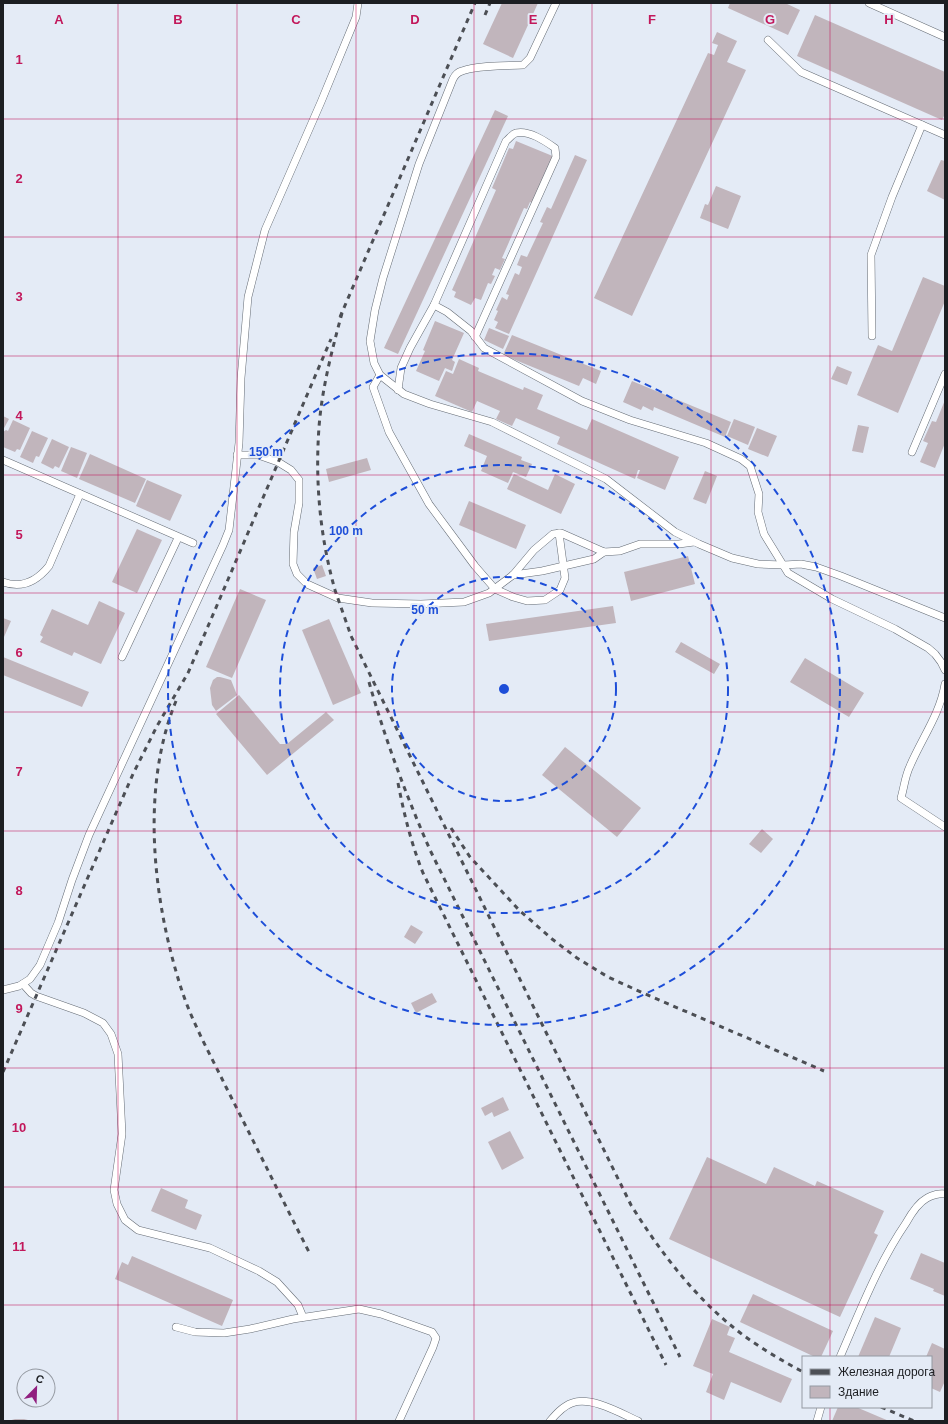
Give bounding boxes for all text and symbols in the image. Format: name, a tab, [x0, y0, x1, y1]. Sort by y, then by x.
text: A	[54, 12, 64, 27]
text: B	[173, 12, 183, 27]
text: C	[291, 12, 301, 27]
text: D	[410, 12, 420, 27]
text: E	[529, 12, 538, 27]
text: F	[648, 12, 656, 27]
text: G	[765, 12, 775, 27]
text: H	[884, 12, 894, 27]
text: 1	[15, 52, 23, 67]
text: 2	[15, 171, 23, 186]
text: 3	[15, 289, 23, 304]
text: 4	[15, 408, 23, 423]
text: 150 m	[249, 445, 283, 459]
text: 100 m	[329, 524, 363, 538]
text: 5	[15, 527, 23, 542]
text: 50 m	[411, 603, 439, 617]
text: 6	[15, 645, 23, 660]
centre of rings	[497, 682, 511, 696]
text: 7	[15, 764, 23, 779]
text: 8	[15, 883, 23, 898]
text: 9	[15, 1001, 23, 1016]
text: 10	[12, 1120, 26, 1135]
text: 11	[12, 1239, 26, 1254]
legend	[802, 1356, 932, 1408]
text: Железная дорога	[838, 1365, 935, 1379]
north arrow	[16, 1368, 56, 1408]
text: С	[34, 1372, 46, 1386]
text: Здание	[838, 1385, 879, 1399]

